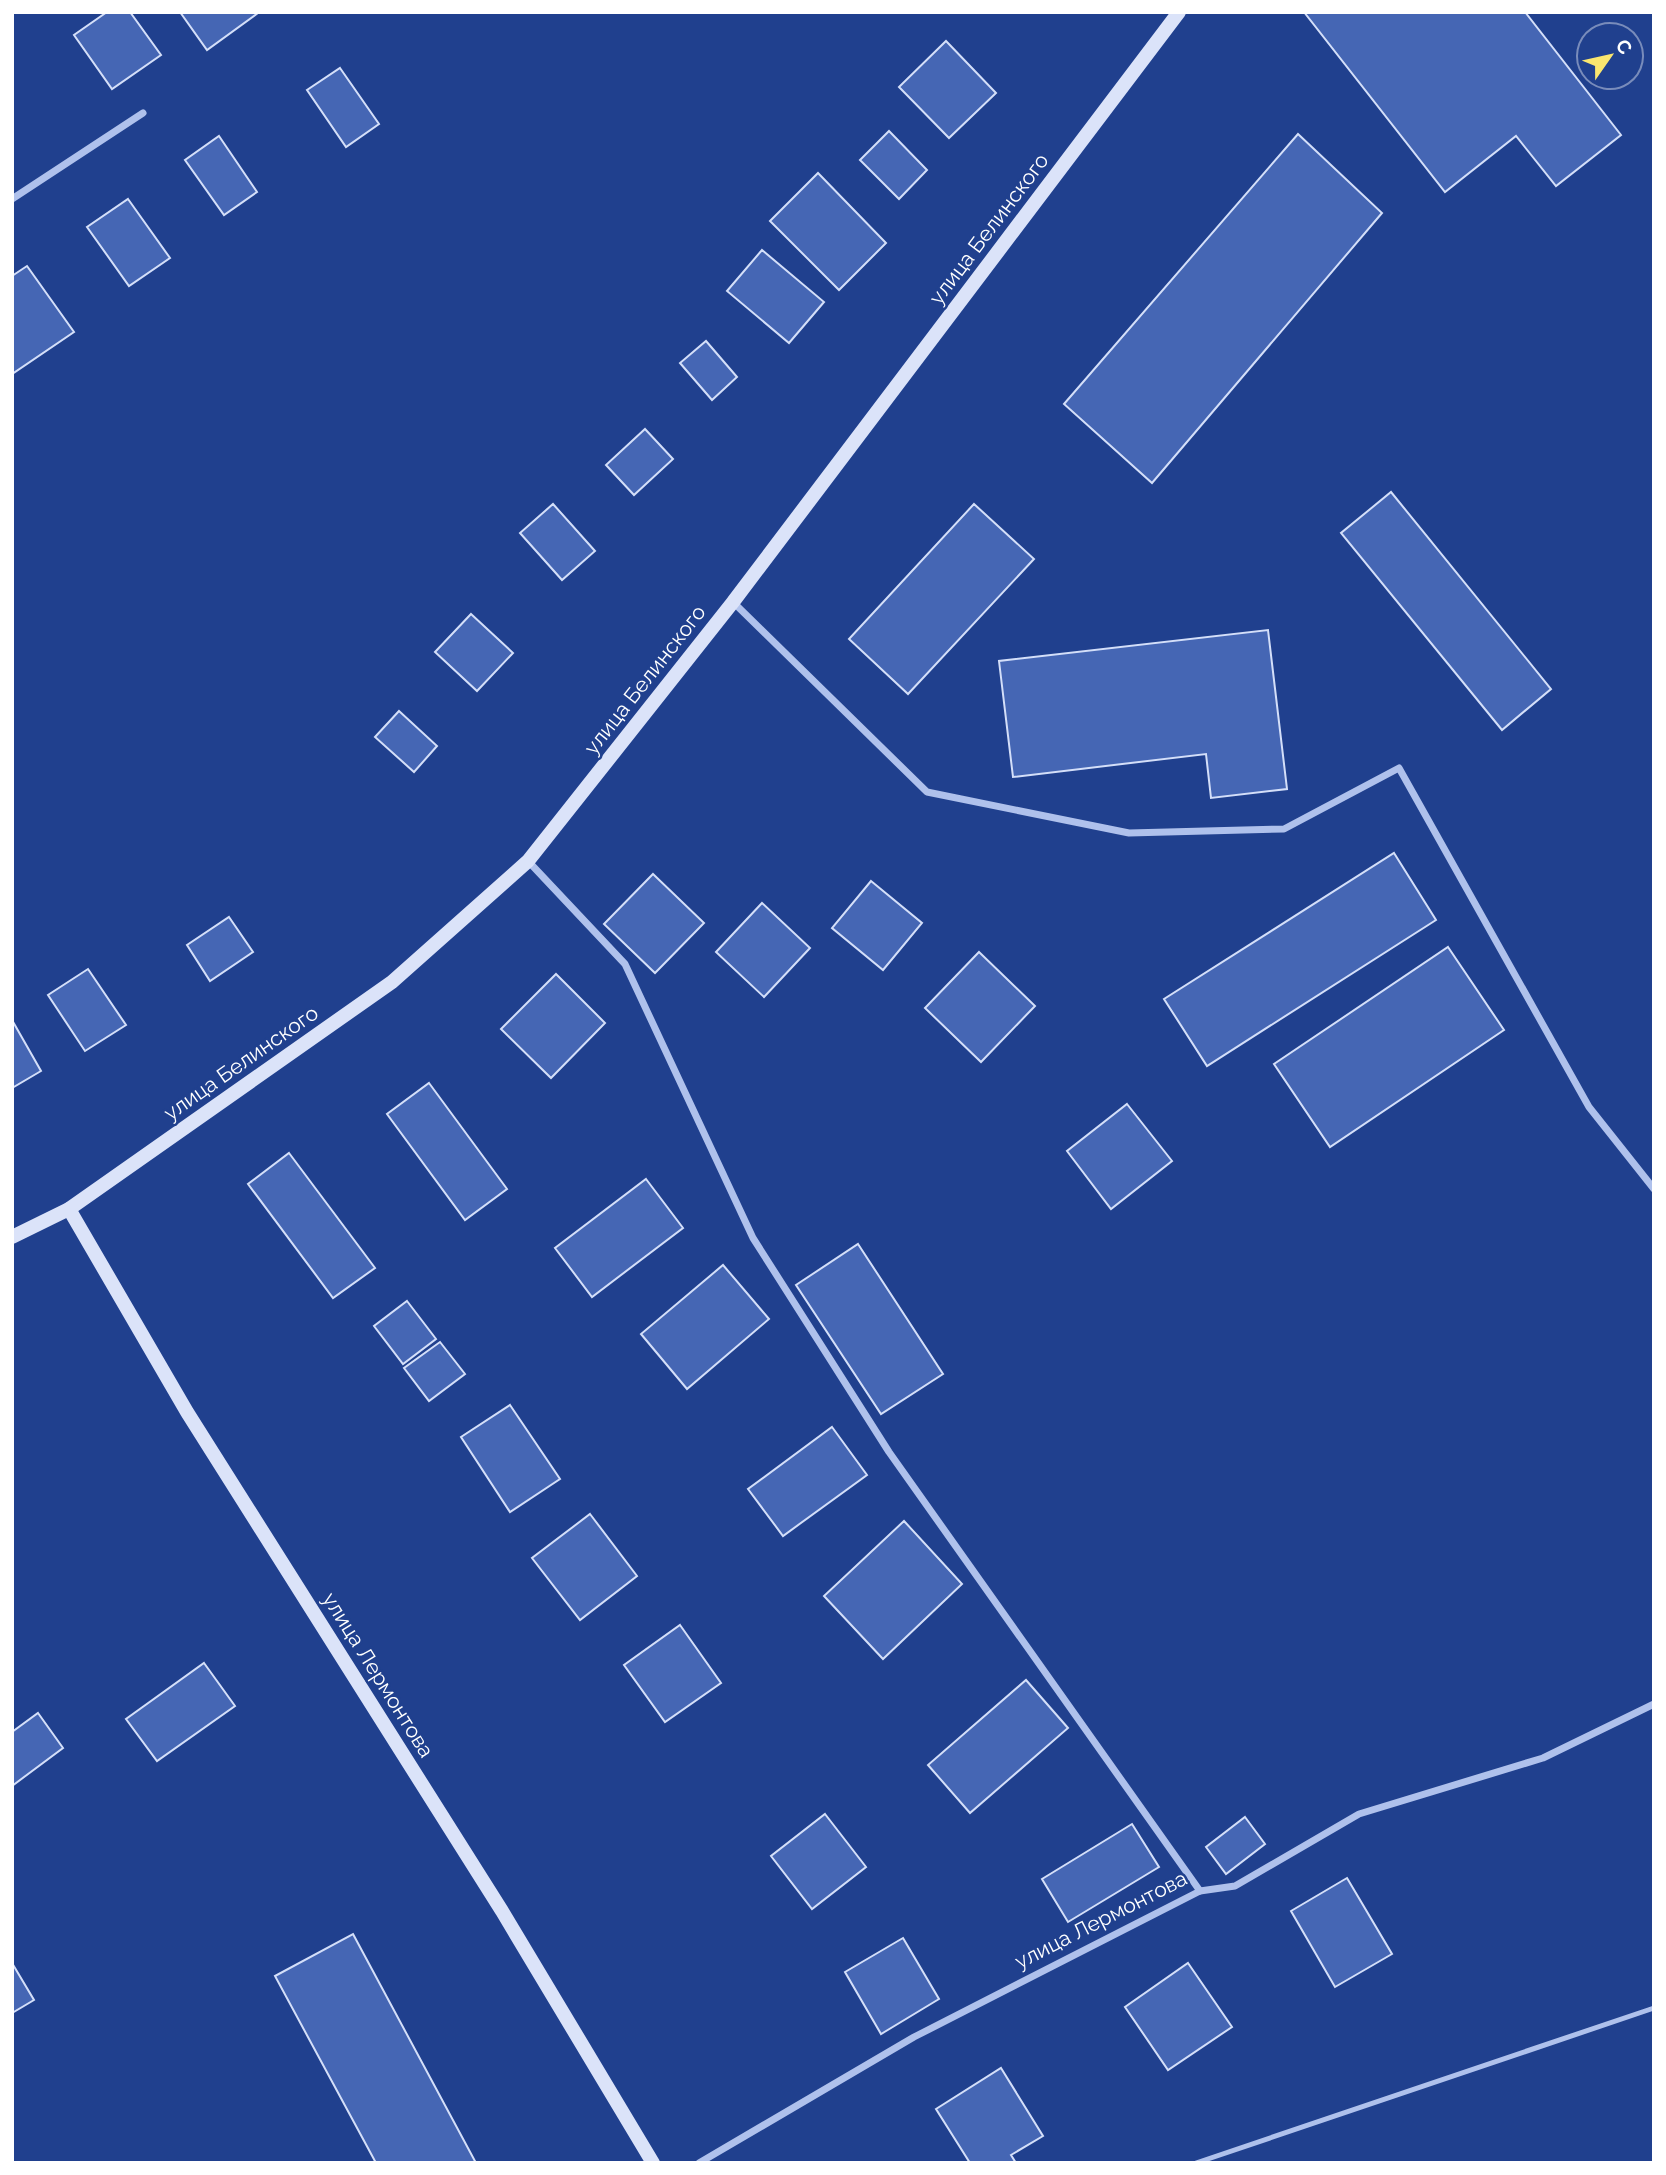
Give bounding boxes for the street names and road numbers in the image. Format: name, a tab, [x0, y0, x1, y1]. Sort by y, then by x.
street label: улица Белинского	[924, 148, 1054, 309]
street label: улица Белинского	[578, 600, 711, 759]
street label: улица Белинского	[159, 1000, 323, 1125]
street label: улица Лермонтова	[317, 1588, 439, 1762]
street label: улица Лермонтова	[1010, 1865, 1191, 1974]

